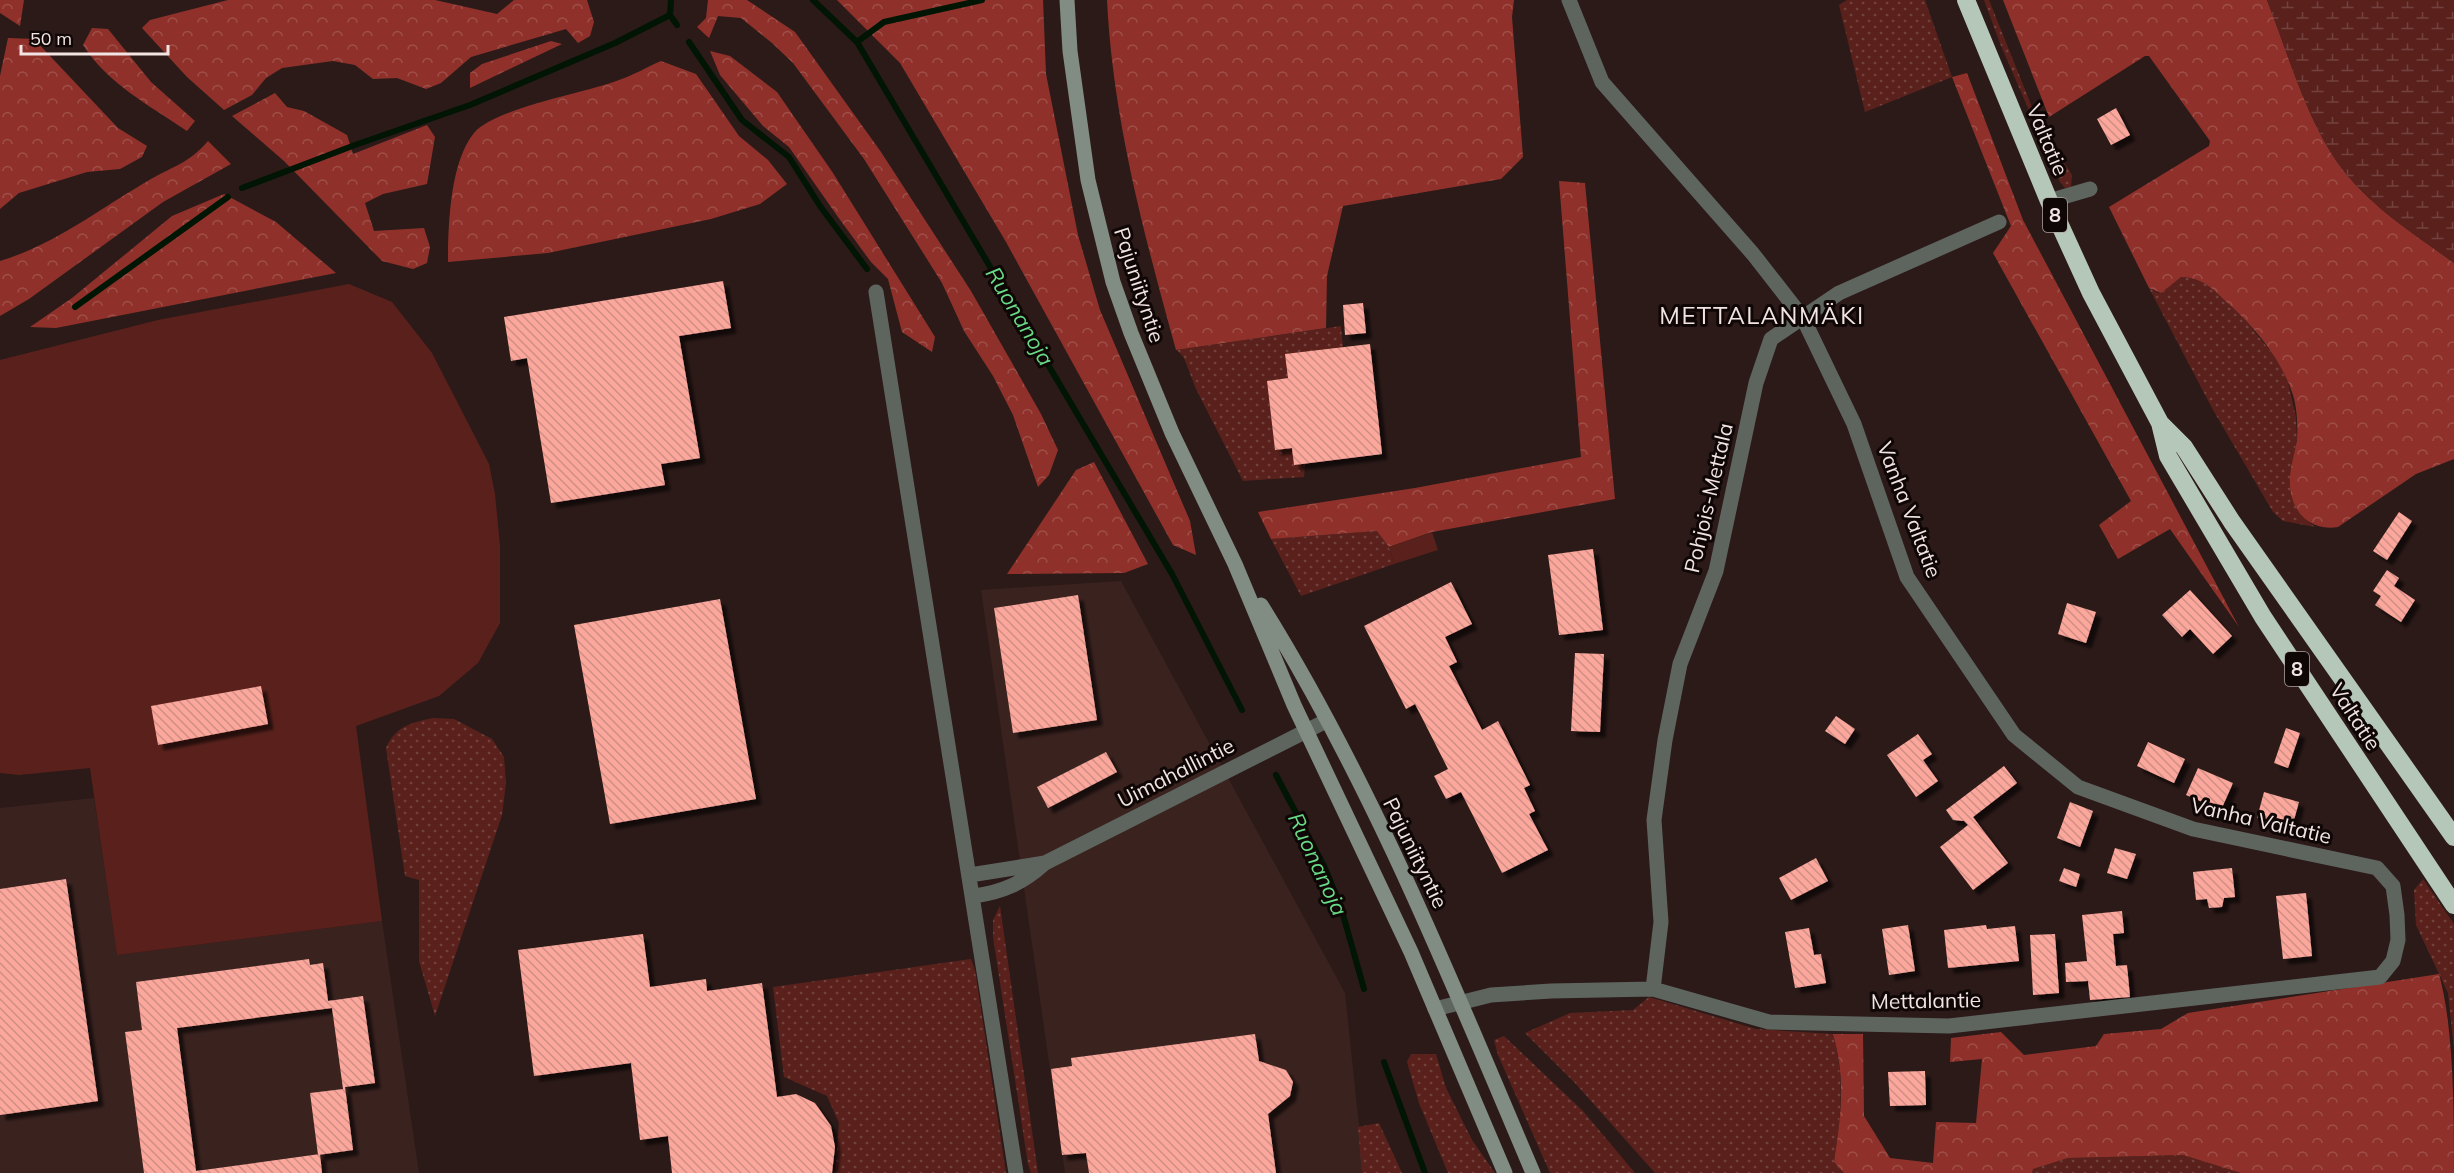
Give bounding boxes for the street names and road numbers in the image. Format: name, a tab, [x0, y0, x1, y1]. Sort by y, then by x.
street label: Valtatie	[2021, 100, 2074, 179]
road number: 8	[2043, 198, 2067, 232]
street label: Pajuniityntie	[1109, 224, 1171, 346]
street label: Pohjois-Mettala	[1678, 420, 1738, 575]
street label: Vanha Valtatie	[1872, 438, 1948, 581]
road number: 8	[2285, 652, 2309, 686]
street label: Valtatie	[2325, 678, 2387, 755]
street label: Uimahallintie	[1113, 732, 1238, 813]
street label: Vanha Valtatie	[2188, 791, 2334, 849]
street label: Pajuniityntie	[1378, 793, 1454, 912]
street label: Mettalantie	[1871, 986, 1981, 1014]

